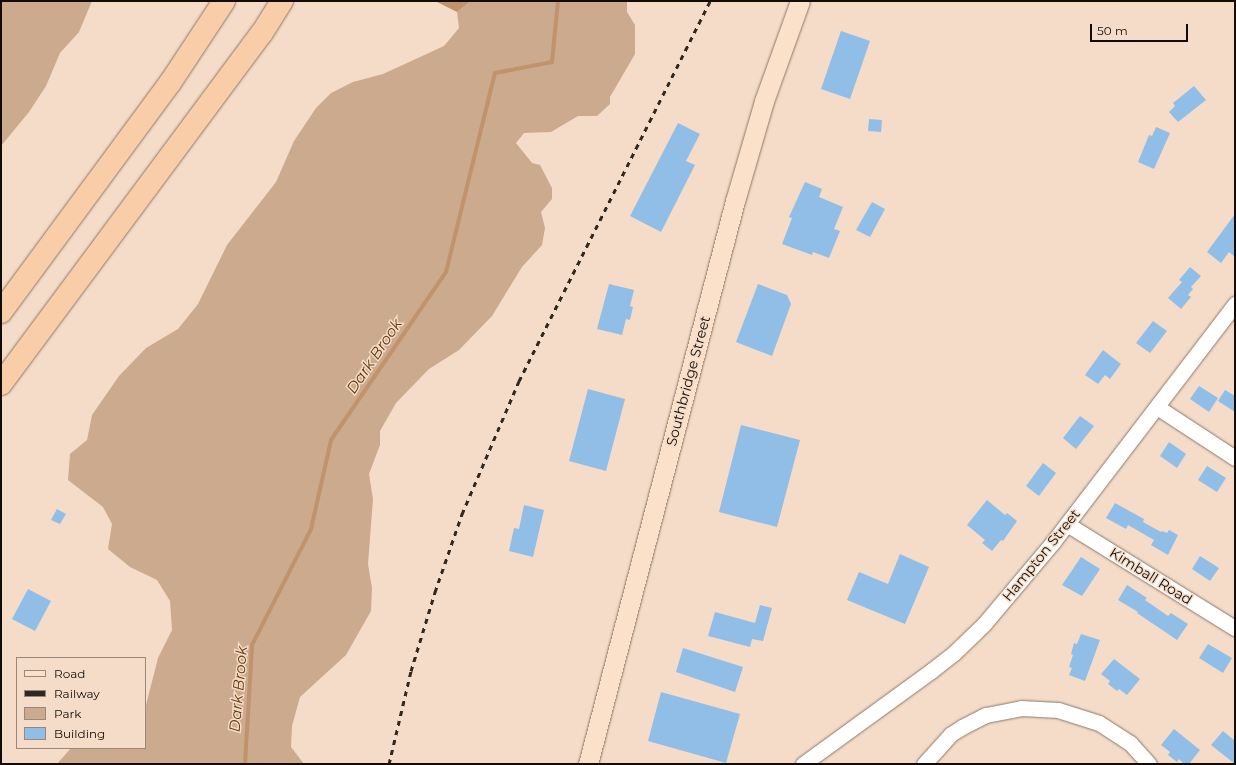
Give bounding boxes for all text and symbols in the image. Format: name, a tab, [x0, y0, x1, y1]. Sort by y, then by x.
scale bar	[1092, 16, 1190, 42]
text: 50 m	[1097, 23, 1128, 38]
street label: Southbridge Street	[663, 314, 713, 448]
water label: Dark Brook	[342, 315, 406, 397]
street label: Hampton Street	[999, 506, 1083, 604]
street label: Kimball Road	[1107, 544, 1195, 608]
water label: Dark Brook	[225, 645, 251, 733]
legend	[16, 657, 146, 749]
text: Road	[54, 666, 85, 681]
text: Railway	[54, 686, 100, 701]
text: Park	[54, 706, 81, 721]
text: Building	[54, 726, 105, 741]

